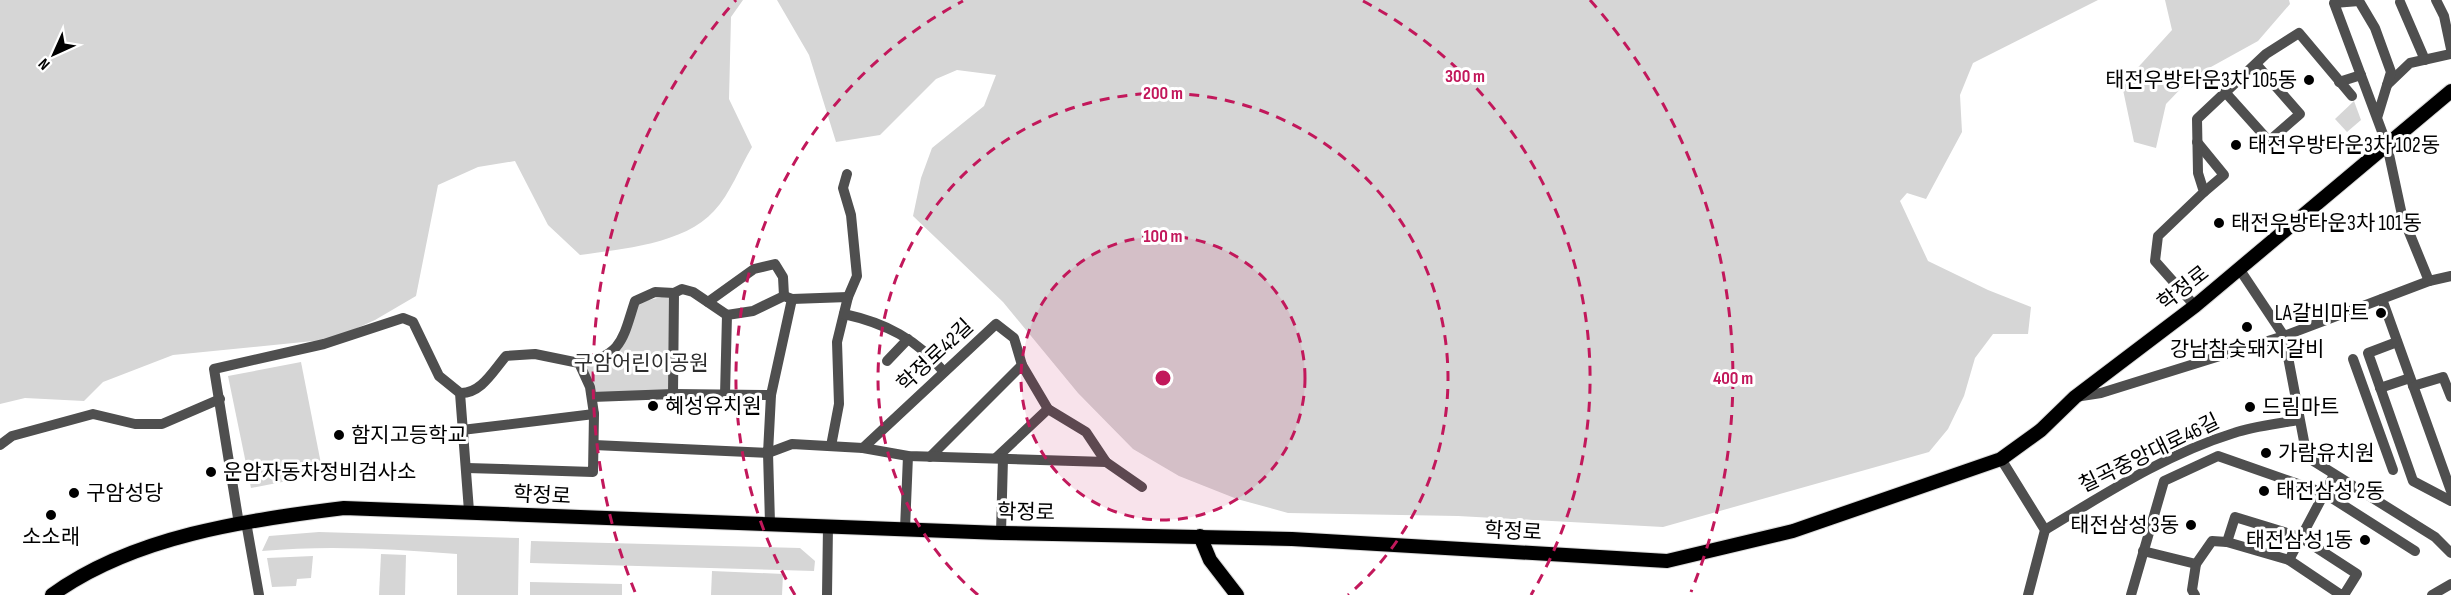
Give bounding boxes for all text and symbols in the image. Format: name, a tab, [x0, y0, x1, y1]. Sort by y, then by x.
north arrow	[24, 24, 84, 84]
text: N	[35, 54, 54, 73]
text: 300 m	[1445, 66, 1485, 87]
place label: 태전우방타운3차 105동	[2105, 68, 2297, 93]
marker: 태전우방타운3차 105동	[2302, 73, 2316, 87]
text: 200 m	[1143, 83, 1183, 104]
place label: 태전우방타운3차 102동	[2248, 133, 2440, 158]
marker: 태전우방타운3차 102동	[2229, 138, 2243, 152]
place label: 태전우방타운3차 101동	[2231, 211, 2422, 236]
marker: 태전우방타운3차 101동	[2212, 216, 2226, 230]
text: 100 m	[1144, 226, 1183, 247]
street label: 학정로	[2153, 261, 2214, 316]
place label: LA갈비마트	[2275, 301, 2369, 326]
marker: LA갈비마트	[2374, 306, 2388, 320]
street label: 학정로42길	[892, 314, 979, 397]
marker: 강남참숯돼지갈비	[2240, 320, 2254, 334]
place label: 강남참숯돼지갈비	[2170, 337, 2324, 362]
park label: 구암어린이공원	[573, 351, 709, 376]
centre of rings	[1153, 368, 1173, 388]
text: 400 m	[1713, 368, 1753, 389]
place label: 혜성유치원	[665, 394, 762, 419]
place label: 드림마트	[2262, 395, 2339, 420]
marker: 혜성유치원	[646, 399, 660, 413]
marker: 드림마트	[2243, 400, 2257, 414]
street label: 칠곡중앙대로46길	[2075, 409, 2224, 498]
place label: 함지고등학교	[351, 423, 467, 448]
marker: 함지고등학교	[332, 428, 346, 442]
place label: 가람유치원	[2278, 441, 2375, 466]
marker: 가람유치원	[2259, 446, 2273, 460]
place label: 운암자동차정비검사소	[223, 460, 416, 485]
marker: 운암자동차정비검사소	[204, 465, 218, 479]
place label: 태전삼성 2동	[2276, 479, 2385, 504]
place label: 구암성당	[86, 481, 163, 506]
street label: 학정로	[512, 481, 572, 509]
marker: 태전삼성 2동	[2257, 484, 2271, 498]
marker: 구암성당	[67, 486, 81, 500]
street label: 학정로	[997, 499, 1055, 526]
marker: 소소래	[44, 508, 58, 522]
place label: 태전삼성 3동	[2070, 513, 2179, 538]
street label: 학정로	[1483, 517, 1543, 545]
marker: 태전삼성 3동	[2184, 518, 2198, 532]
place label: 소소래	[22, 525, 80, 550]
place label: 태전삼성 1동	[2246, 528, 2353, 553]
marker: 태전삼성 1동	[2358, 533, 2372, 547]

